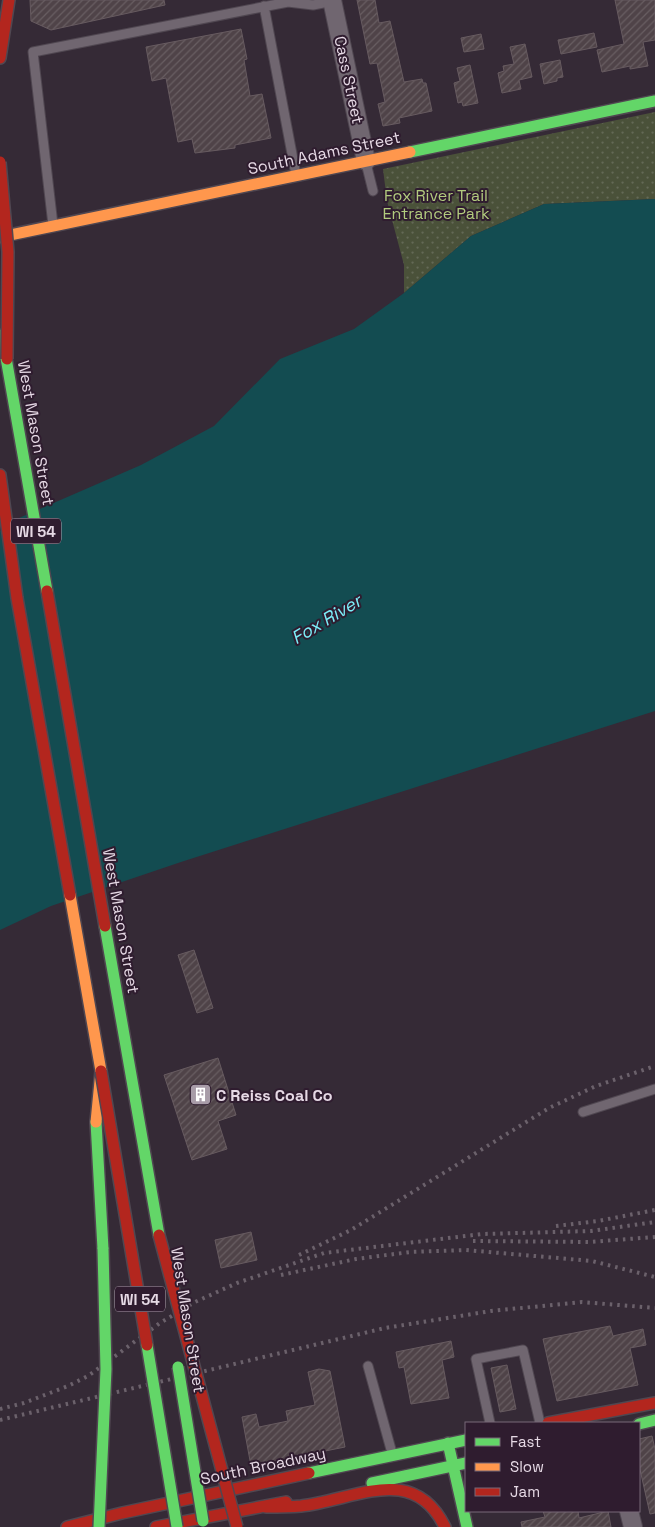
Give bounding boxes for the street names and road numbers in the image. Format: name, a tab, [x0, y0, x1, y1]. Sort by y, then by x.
street label: Cass Street	[329, 34, 369, 126]
street label: South Adams Street	[246, 127, 402, 179]
street label: West Mason Street	[13, 359, 59, 507]
road number: WI 54	[11, 518, 61, 544]
street label: West Mason Street	[98, 847, 144, 995]
street label: West Mason Street	[166, 1246, 210, 1394]
road number: WI 54	[115, 1286, 165, 1312]
street label: South Broadway	[198, 1442, 328, 1490]

